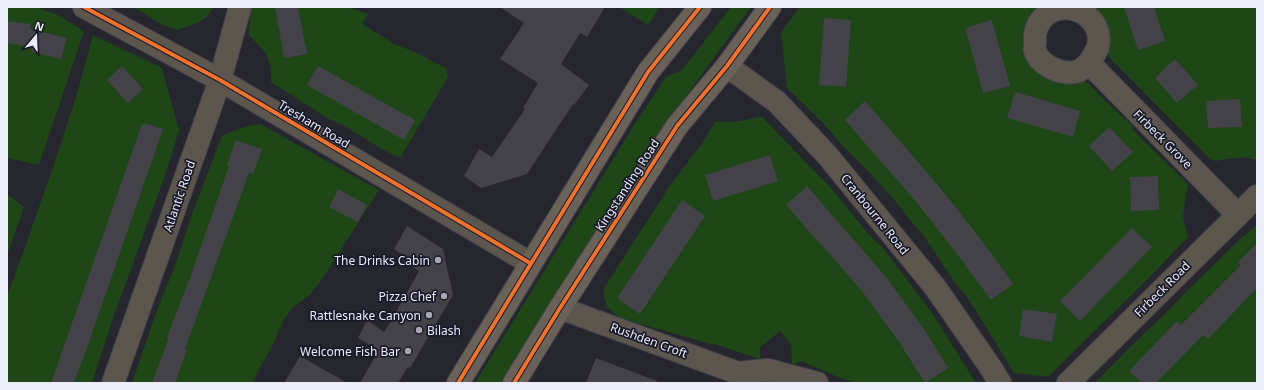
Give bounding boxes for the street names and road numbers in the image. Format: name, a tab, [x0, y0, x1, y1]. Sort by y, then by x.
street label: Tresham Road	[275, 96, 353, 152]
street label: Firbeck Grove	[1130, 106, 1196, 172]
street label: Kingstanding Road	[591, 136, 663, 234]
street label: Atlantic Road	[159, 158, 199, 234]
street label: Cranbourne Road	[837, 170, 913, 258]
street label: Firbeck Road	[1130, 257, 1194, 321]
street label: Rushden Croft	[608, 318, 690, 362]

